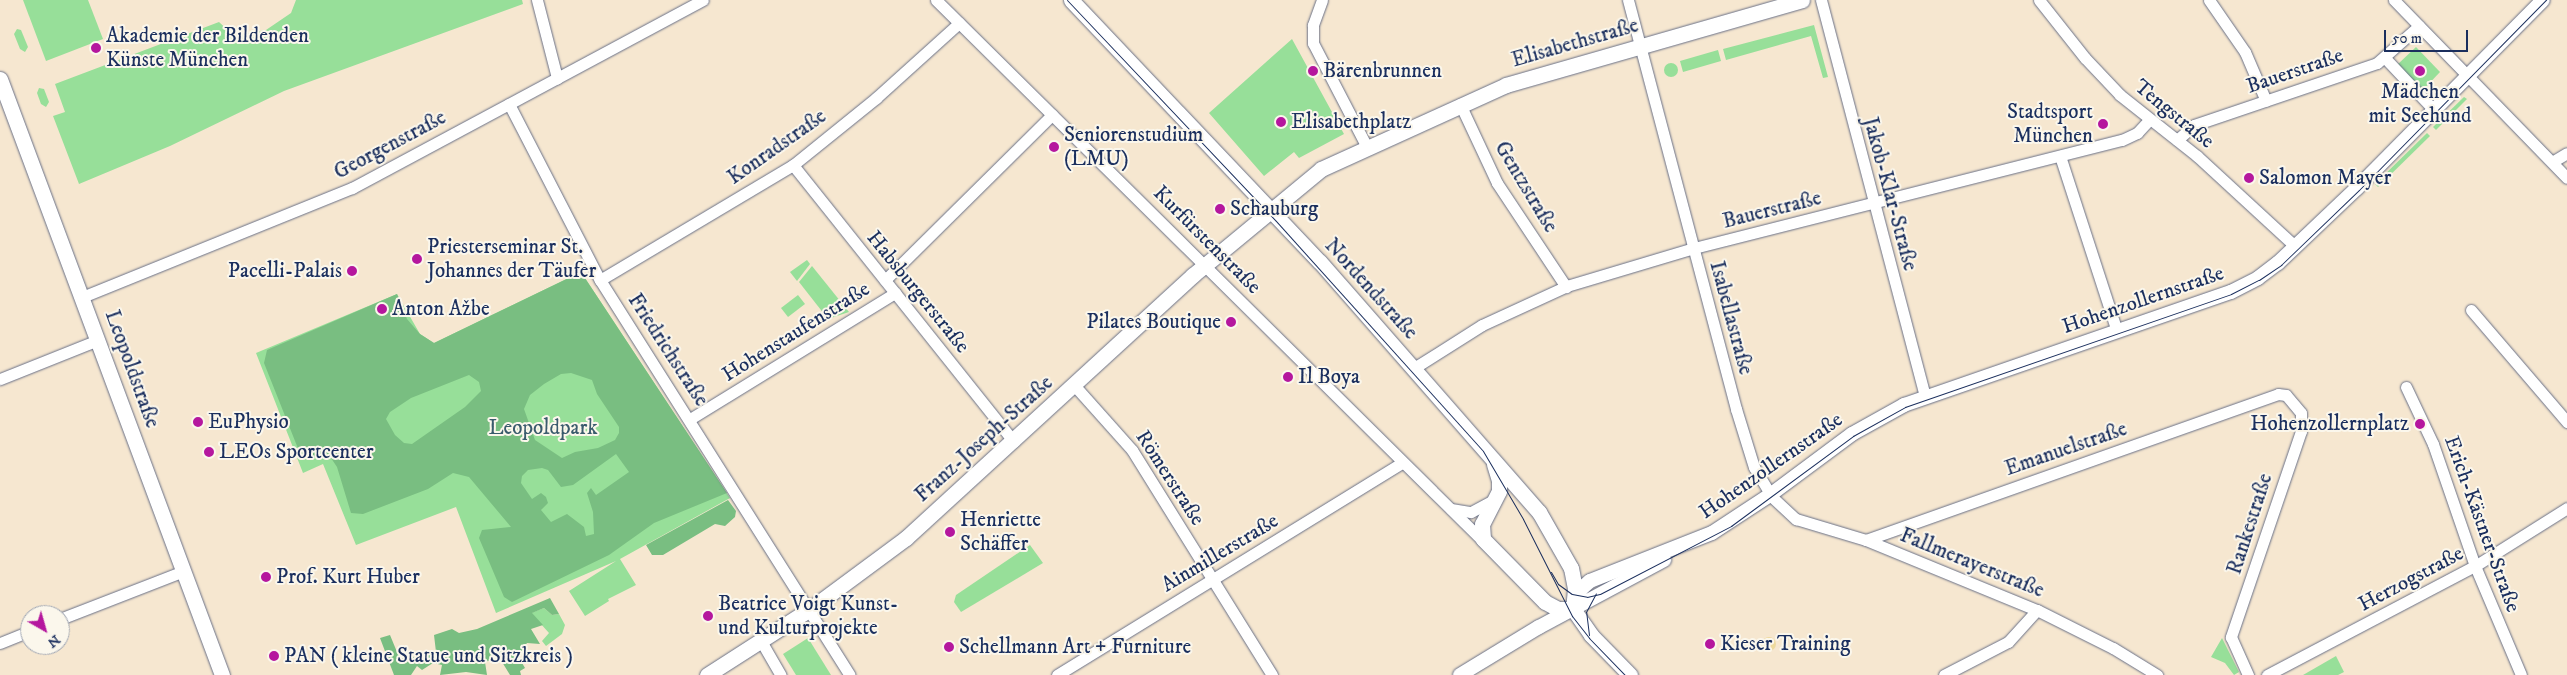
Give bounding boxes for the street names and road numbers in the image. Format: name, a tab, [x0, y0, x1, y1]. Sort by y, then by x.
street label: Elisabethstraße	[1509, 13, 1641, 73]
street label: Bauerstraße	[2243, 43, 2347, 99]
street label: Tengstraße	[2129, 74, 2219, 154]
street label: Konradstraße	[723, 104, 831, 190]
street label: Georgenstraße	[330, 105, 450, 185]
street label: Jakob-Klar-Straße	[1857, 115, 1923, 273]
street label: Gentzstraße	[1489, 137, 1563, 237]
street label: Kurfürstenstraße	[1148, 181, 1266, 299]
street label: Bauerstraße	[1720, 186, 1824, 234]
street label: Habsburgerstraße	[861, 226, 975, 358]
street label: Nordendstraße	[1319, 233, 1423, 345]
street label: Isabellastraße	[1704, 258, 1758, 378]
street label: Hohenzollernstraße	[2059, 261, 2227, 339]
street label: Hohenstaufenstraße	[718, 277, 874, 387]
street label: Friedrichstraße	[622, 289, 714, 411]
street label: Leopoldstraße	[99, 307, 165, 431]
street label: Franz-Joseph-Straße	[910, 370, 1058, 508]
street label: Hohenzollernstraße	[1694, 407, 1848, 525]
street label: Emanuelstraße	[2002, 416, 2130, 482]
street label: Römerstraße	[1130, 426, 1210, 530]
street label: Erich-Kästner-Straße	[2438, 432, 2526, 616]
street label: Rankestraße	[2222, 470, 2278, 578]
street label: Ainmillerstraße	[1157, 508, 1283, 598]
street label: Fallmerayerstraße	[1896, 523, 2048, 603]
street label: Herzogstraße	[2354, 541, 2468, 617]

